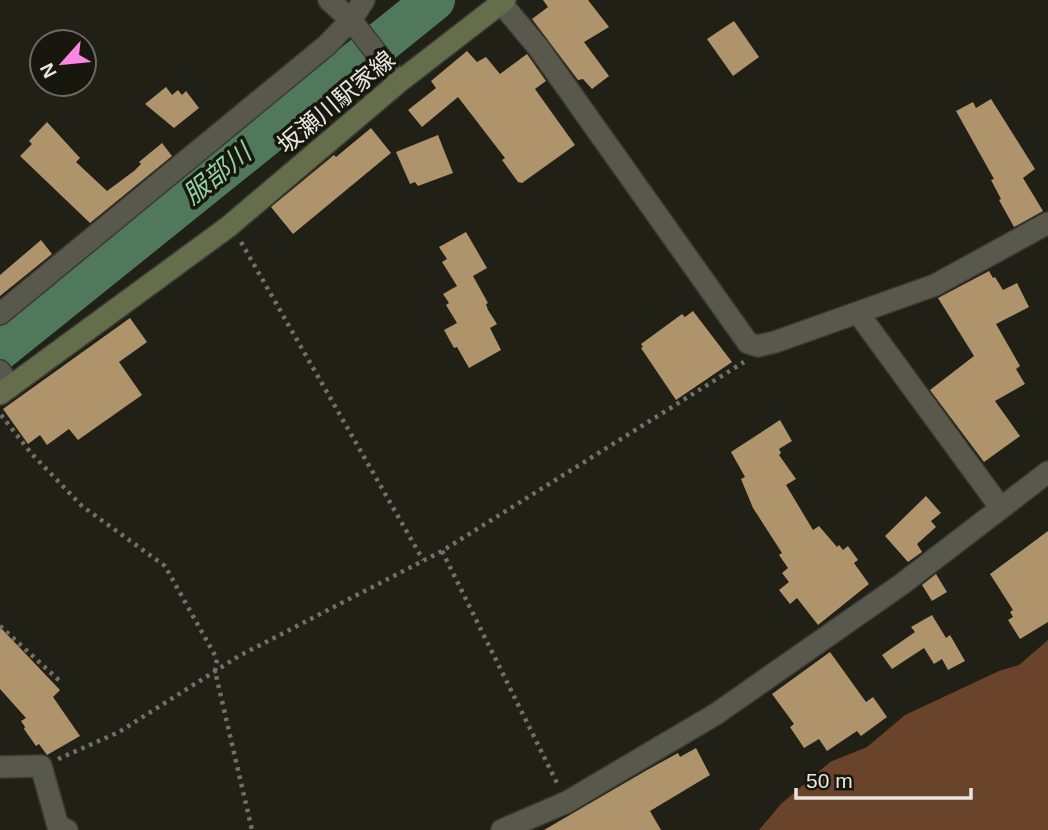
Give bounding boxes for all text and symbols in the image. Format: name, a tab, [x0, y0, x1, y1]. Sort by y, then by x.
north arrow	[28, 28, 98, 98]
street label: 坂瀬川駅家線	[272, 45, 400, 159]
text: N	[36, 60, 61, 81]
water label: 服部川	[177, 136, 259, 210]
scale bar	[796, 756, 971, 800]
text: 50 m	[806, 769, 853, 792]

